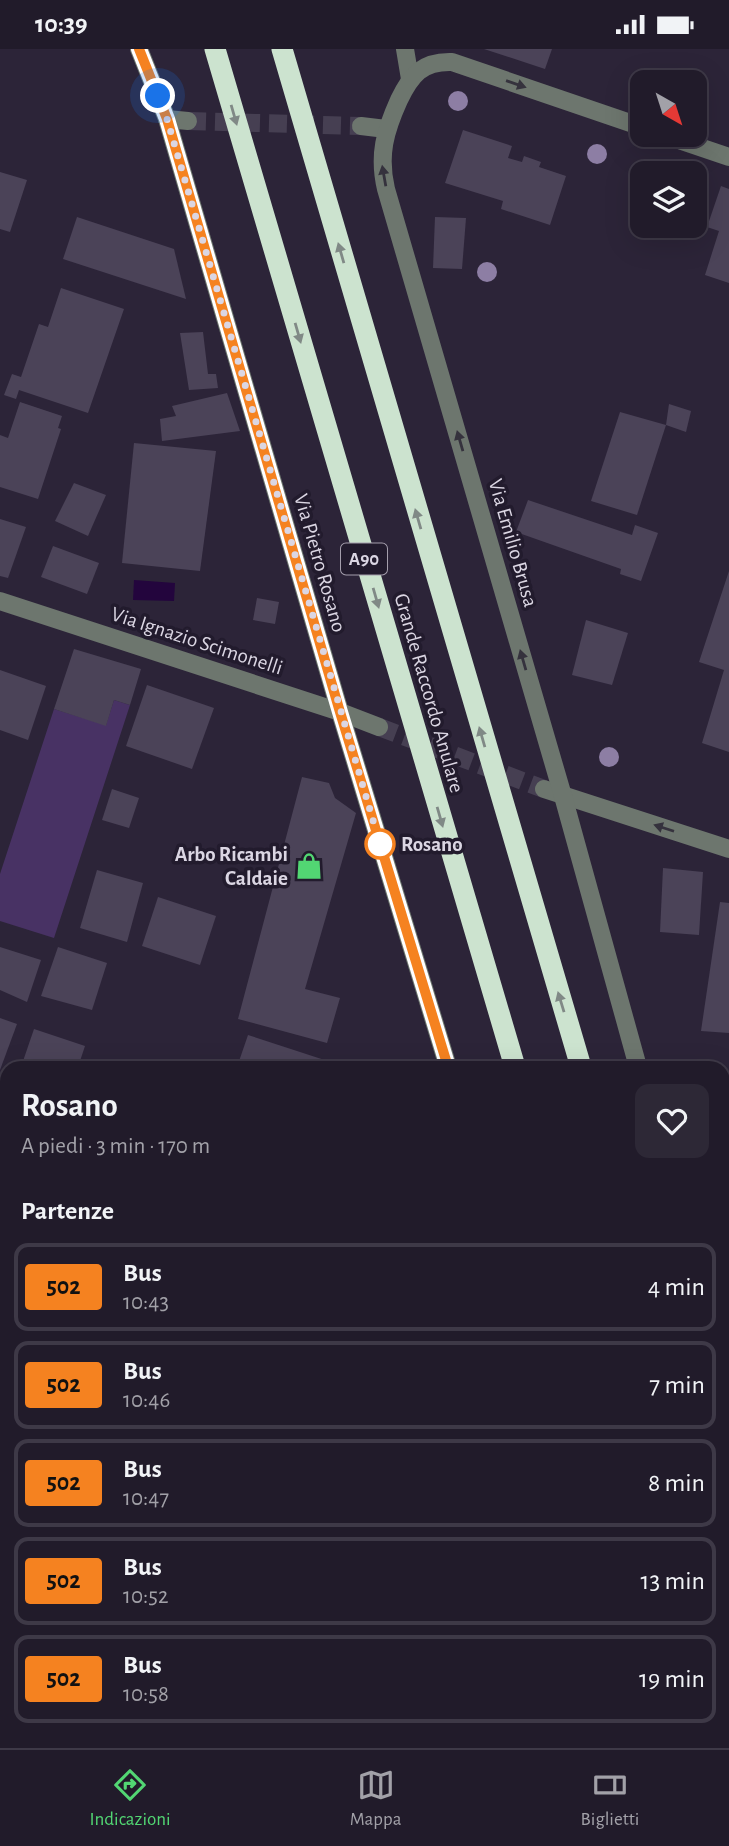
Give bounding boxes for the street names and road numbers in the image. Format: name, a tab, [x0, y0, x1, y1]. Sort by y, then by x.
street label: Via Emilio Brusa	[485, 477, 541, 610]
street label: Via Pietro Rosano	[290, 492, 350, 634]
road number: A90	[341, 544, 387, 575]
street label: Grande Raccordo Anulare	[390, 591, 468, 795]
street label: Via Ignazio Scimonelli	[109, 603, 285, 679]

